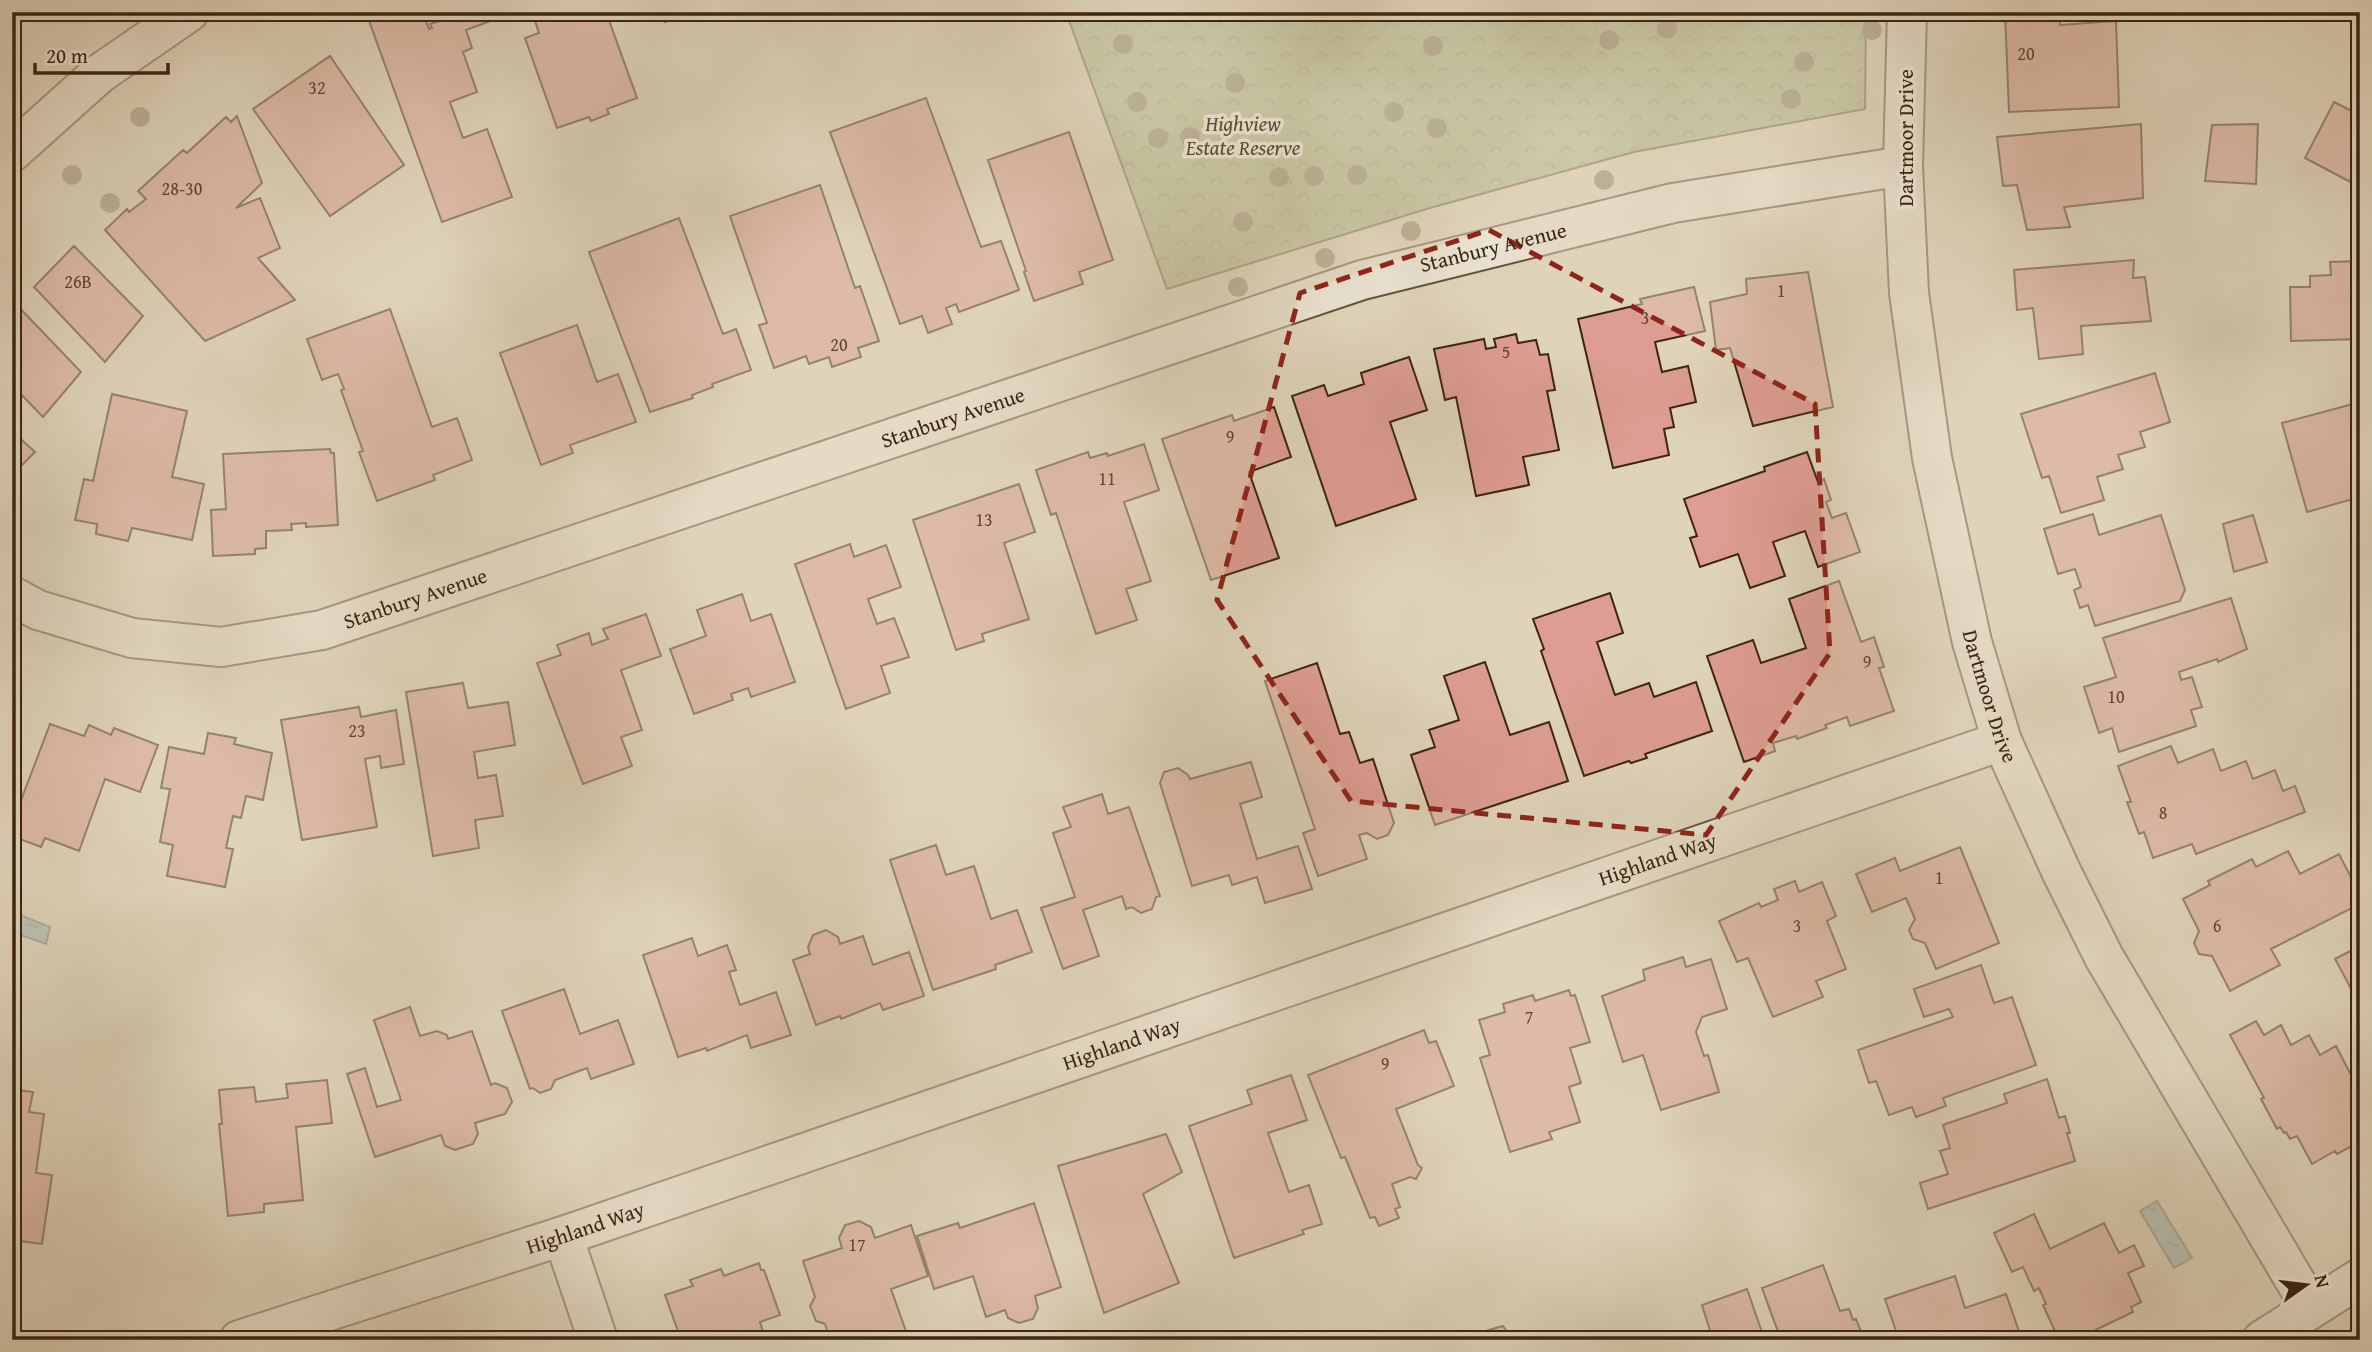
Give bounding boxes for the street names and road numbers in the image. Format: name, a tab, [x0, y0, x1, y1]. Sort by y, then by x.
street label: Dartmoor Drive	[1890, 69, 1921, 207]
street label: Stanbury Avenue	[1417, 214, 1570, 280]
street label: Stanbury Avenue	[877, 379, 1029, 456]
street label: Stanbury Avenue	[339, 559, 491, 637]
street label: Dartmoor Drive	[1955, 627, 2026, 768]
street label: Highland Way	[1594, 824, 1721, 894]
street label: Highland Way	[1058, 1009, 1185, 1078]
street label: Highland Way	[522, 1193, 649, 1262]

